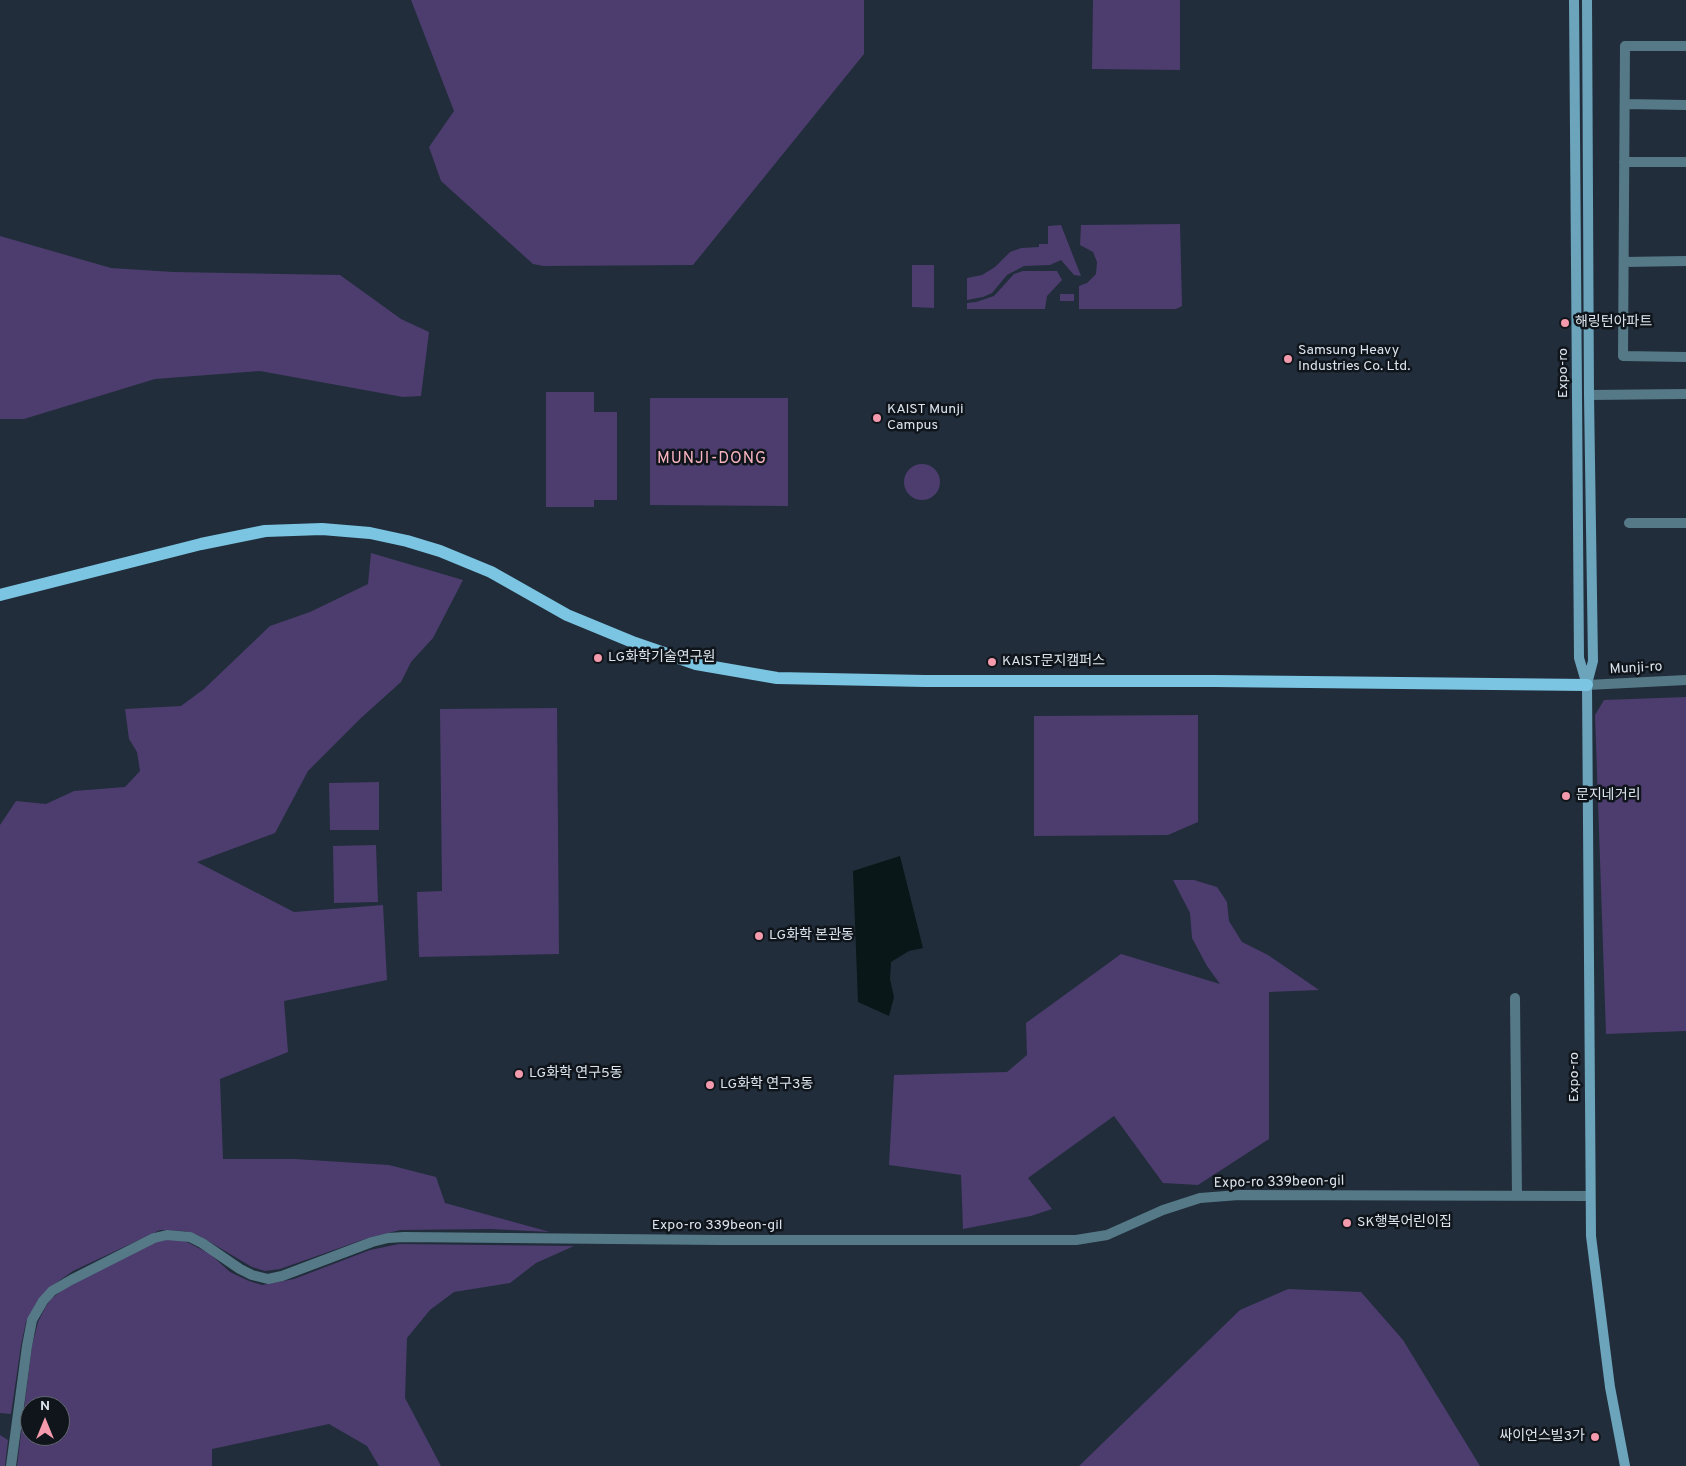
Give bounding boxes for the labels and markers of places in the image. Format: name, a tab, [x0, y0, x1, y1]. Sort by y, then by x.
place label: 해링턴아파트	[1575, 315, 1652, 331]
marker: 해링턴아파트	[1559, 317, 1571, 329]
place label: Samsung Heavy Industries Co. Ltd.	[1298, 343, 1410, 376]
marker: Samsung Heavy Industries Co. Ltd.	[1282, 353, 1294, 365]
place label: KAIST Munji Campus	[887, 402, 964, 434]
marker: KAIST Munji Campus	[871, 412, 883, 424]
place label: LG화학기술연구원	[608, 650, 715, 666]
marker: LG화학기술연구원	[592, 652, 604, 664]
place label: KAIST문지캠퍼스	[1002, 654, 1105, 670]
marker: KAIST문지캠퍼스	[986, 656, 998, 668]
place label: 문지네거리	[1576, 788, 1640, 804]
marker: 문지네거리	[1560, 790, 1572, 802]
place label: LG화학 본관동	[769, 928, 854, 944]
marker: LG화학 본관동	[753, 930, 765, 942]
place label: LG화학 연구5동	[529, 1066, 623, 1082]
marker: LG화학 연구5동	[513, 1068, 525, 1080]
place label: LG화학 연구3동	[720, 1077, 813, 1093]
marker: LG화학 연구3동	[704, 1079, 716, 1091]
place label: SK행복어린이집	[1357, 1215, 1452, 1231]
marker: SK행복어린이집	[1341, 1217, 1353, 1229]
place label: 싸이언스빌3가	[1499, 1429, 1585, 1445]
marker: 싸이언스빌3가	[1589, 1431, 1601, 1443]

